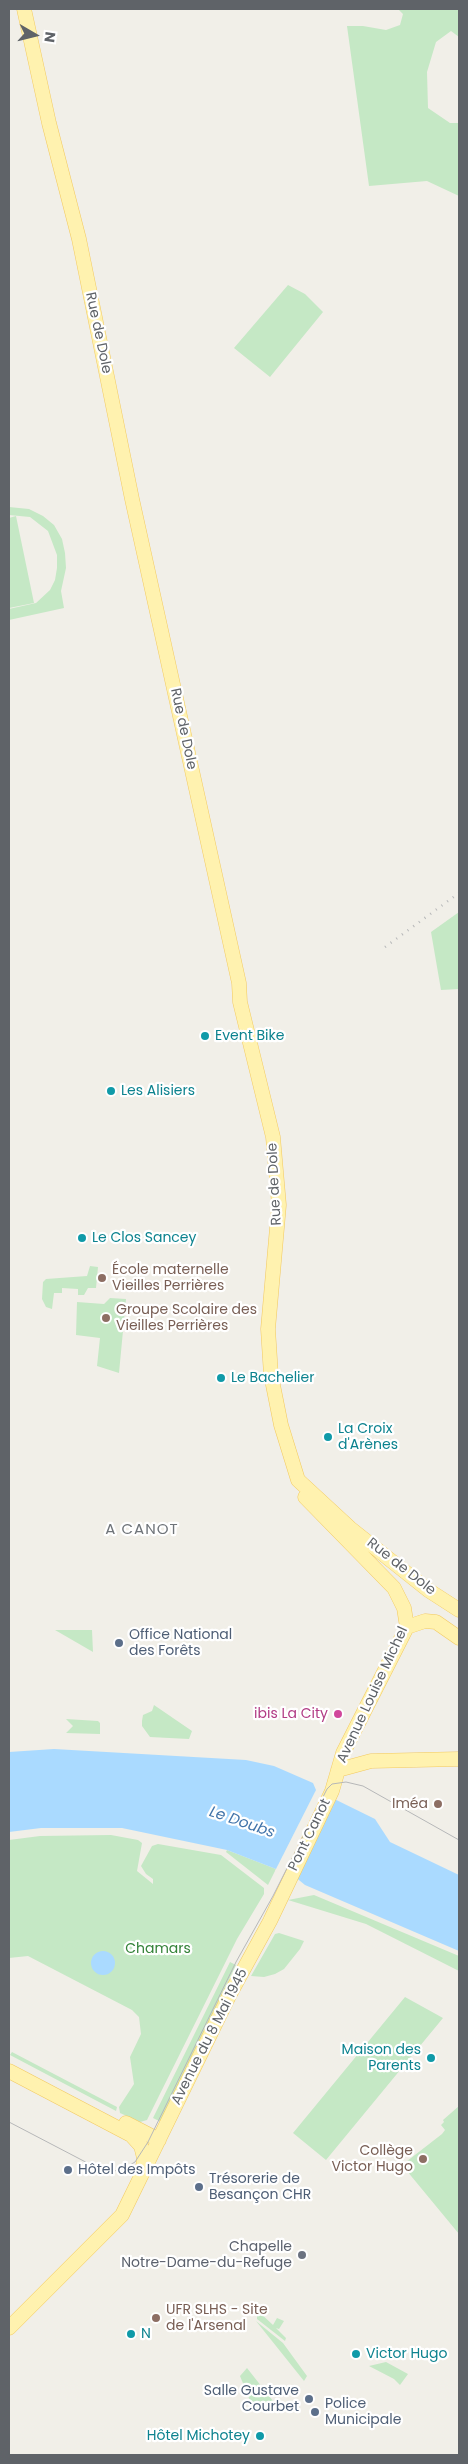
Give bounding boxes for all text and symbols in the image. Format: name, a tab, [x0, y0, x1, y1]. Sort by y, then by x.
north arrow	[10, 10, 60, 60]
text: N	[39, 30, 60, 44]
street label: Rue de Dole	[81, 291, 115, 375]
street label: Rue de Dole	[166, 687, 200, 771]
place label: Event Bike	[215, 1028, 284, 1044]
marker: Event Bike	[199, 1030, 211, 1042]
place label: Les Alisiers	[121, 1083, 195, 1099]
marker: Les Alisiers	[105, 1085, 117, 1097]
street label: Rue de Dole	[264, 1142, 286, 1226]
place label: Le Clos Sancey	[92, 1230, 196, 1246]
marker: Le Clos Sancey	[76, 1232, 88, 1244]
place label: École maternelle Vieilles Perrières	[112, 1262, 229, 1294]
marker: École maternelle Vieilles Perrières	[96, 1272, 108, 1284]
place label: Groupe Scolaire des Vieilles Perrières	[116, 1302, 257, 1334]
marker: Groupe Scolaire des Vieilles Perrières	[100, 1312, 112, 1324]
place label: Le Bachelier	[231, 1370, 314, 1386]
marker: Le Bachelier	[215, 1372, 227, 1384]
place label: La Croix d'Arènes	[338, 1421, 398, 1454]
marker: La Croix d'Arènes	[322, 1431, 334, 1443]
district label: A CANOT	[104, 1521, 180, 1539]
street label: Rue de Dole	[363, 1535, 439, 1599]
street label: Avenue Louise Michel	[334, 1624, 412, 1766]
place label: Office National des Forêts	[129, 1627, 232, 1660]
marker: Office National des Forêts	[113, 1637, 125, 1649]
place label: ibis La City	[254, 1706, 328, 1722]
marker: ibis La City	[332, 1708, 344, 1720]
street label: Pont Canot	[285, 1796, 335, 1874]
place label: Iméa	[392, 1796, 428, 1812]
marker: Iméa	[432, 1798, 444, 1810]
water label: Le Doubs	[207, 1803, 277, 1843]
park label: Chamars	[125, 1941, 191, 1957]
street label: Avenue du 8 Mai 1945	[168, 1966, 252, 2108]
place label: Maison des Parents	[342, 2042, 421, 2074]
marker: Maison des Parents	[425, 2052, 437, 2064]
place label: Collège Victor Hugo	[332, 2143, 413, 2176]
marker: Collège Victor Hugo	[417, 2153, 429, 2165]
place label: Hôtel des Impôts	[78, 2162, 195, 2178]
marker: Hôtel des Impôts	[62, 2164, 74, 2176]
place label: Trésorerie de Besançon CHR	[209, 2171, 311, 2204]
marker: Trésorerie de Besançon CHR	[193, 2181, 205, 2193]
place label: Chapelle Notre-Dame-du-Refuge	[121, 2239, 292, 2272]
marker: Chapelle Notre-Dame-du-Refuge	[296, 2249, 308, 2261]
place label: UFR SLHS - Site de l'Arsenal	[166, 2302, 268, 2334]
marker: UFR SLHS - Site de l'Arsenal	[150, 2312, 162, 2324]
place label: N	[141, 2326, 151, 2342]
marker: N	[125, 2328, 137, 2340]
place label: Victor Hugo	[366, 2346, 447, 2362]
marker: Victor Hugo	[350, 2348, 362, 2360]
place label: Salle Gustave Courbet	[204, 2383, 299, 2416]
marker: Salle Gustave Courbet	[303, 2393, 315, 2405]
place label: Police Municipale	[325, 2396, 401, 2428]
marker: Police Municipale	[309, 2406, 321, 2418]
place label: Hôtel Michotey	[147, 2428, 250, 2444]
marker: Hôtel Michotey	[254, 2430, 266, 2442]

